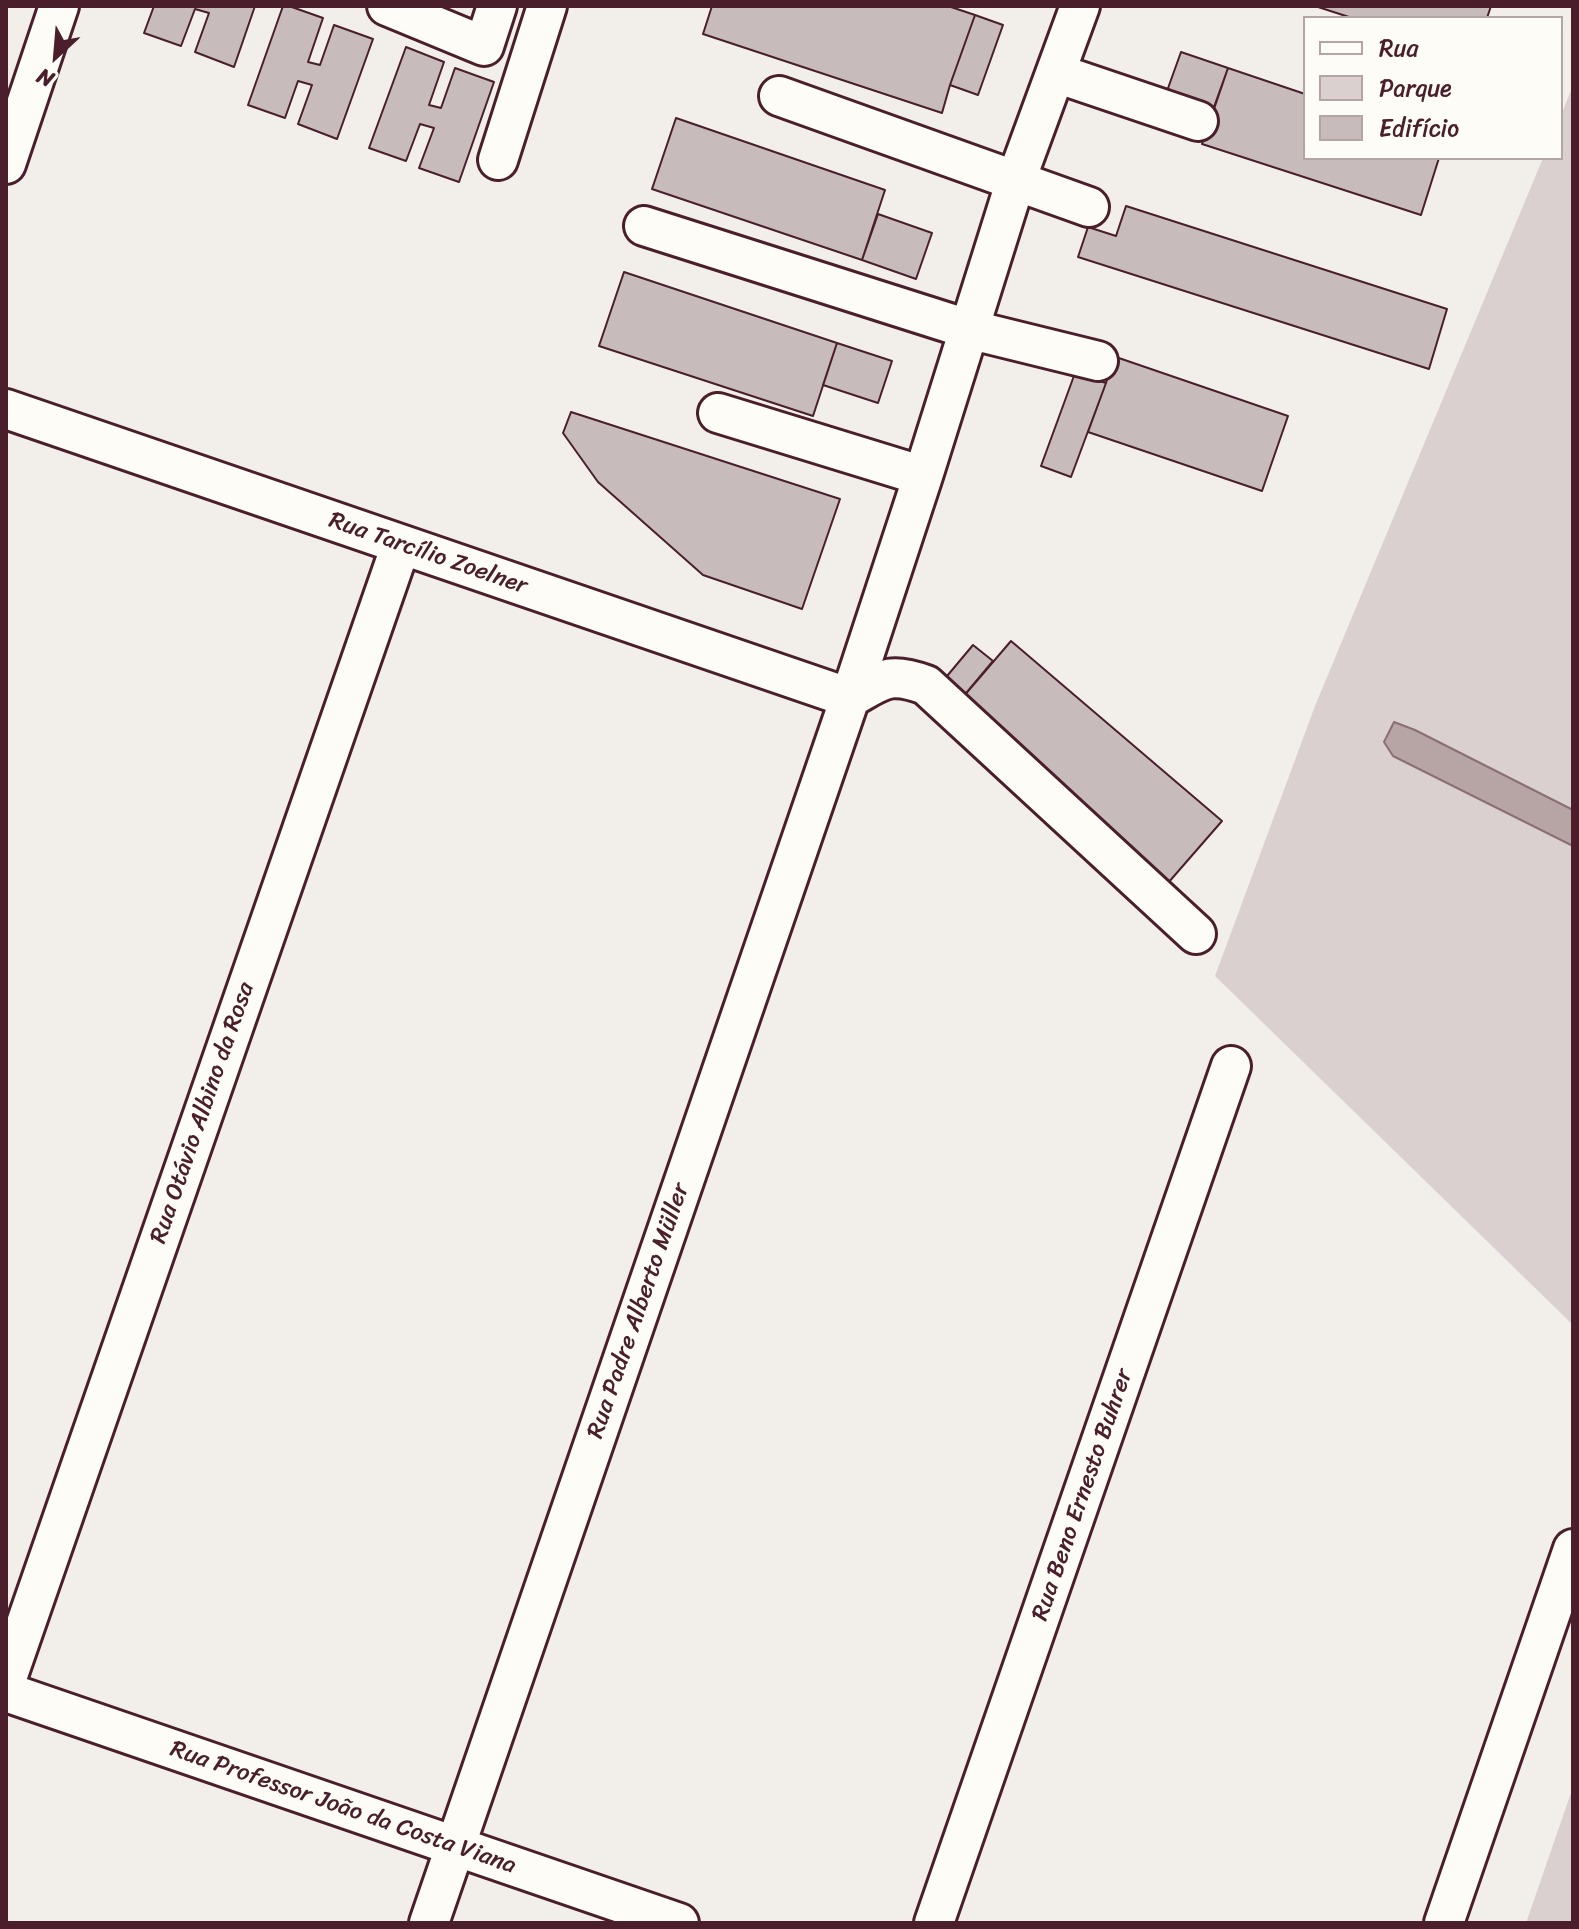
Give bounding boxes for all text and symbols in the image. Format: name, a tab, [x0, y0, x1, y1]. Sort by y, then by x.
north arrow	[16, 16, 96, 96]
legend	[1303, 16, 1563, 160]
text: Rua	[1379, 27, 1418, 69]
text: N	[30, 57, 61, 99]
text: Parque	[1379, 67, 1452, 109]
text: Edifício	[1379, 107, 1459, 149]
street label: Rua Tarcílio Zoelner	[325, 507, 531, 601]
street label: Rua Otávio Albino da Rosa	[145, 979, 261, 1247]
street label: Rua Padre Alberto Müller	[582, 1180, 696, 1442]
street label: Rua Beno Ernesto Buhrer	[1026, 1365, 1140, 1625]
street label: Rua Professor João da Costa Viana	[166, 1735, 520, 1881]

